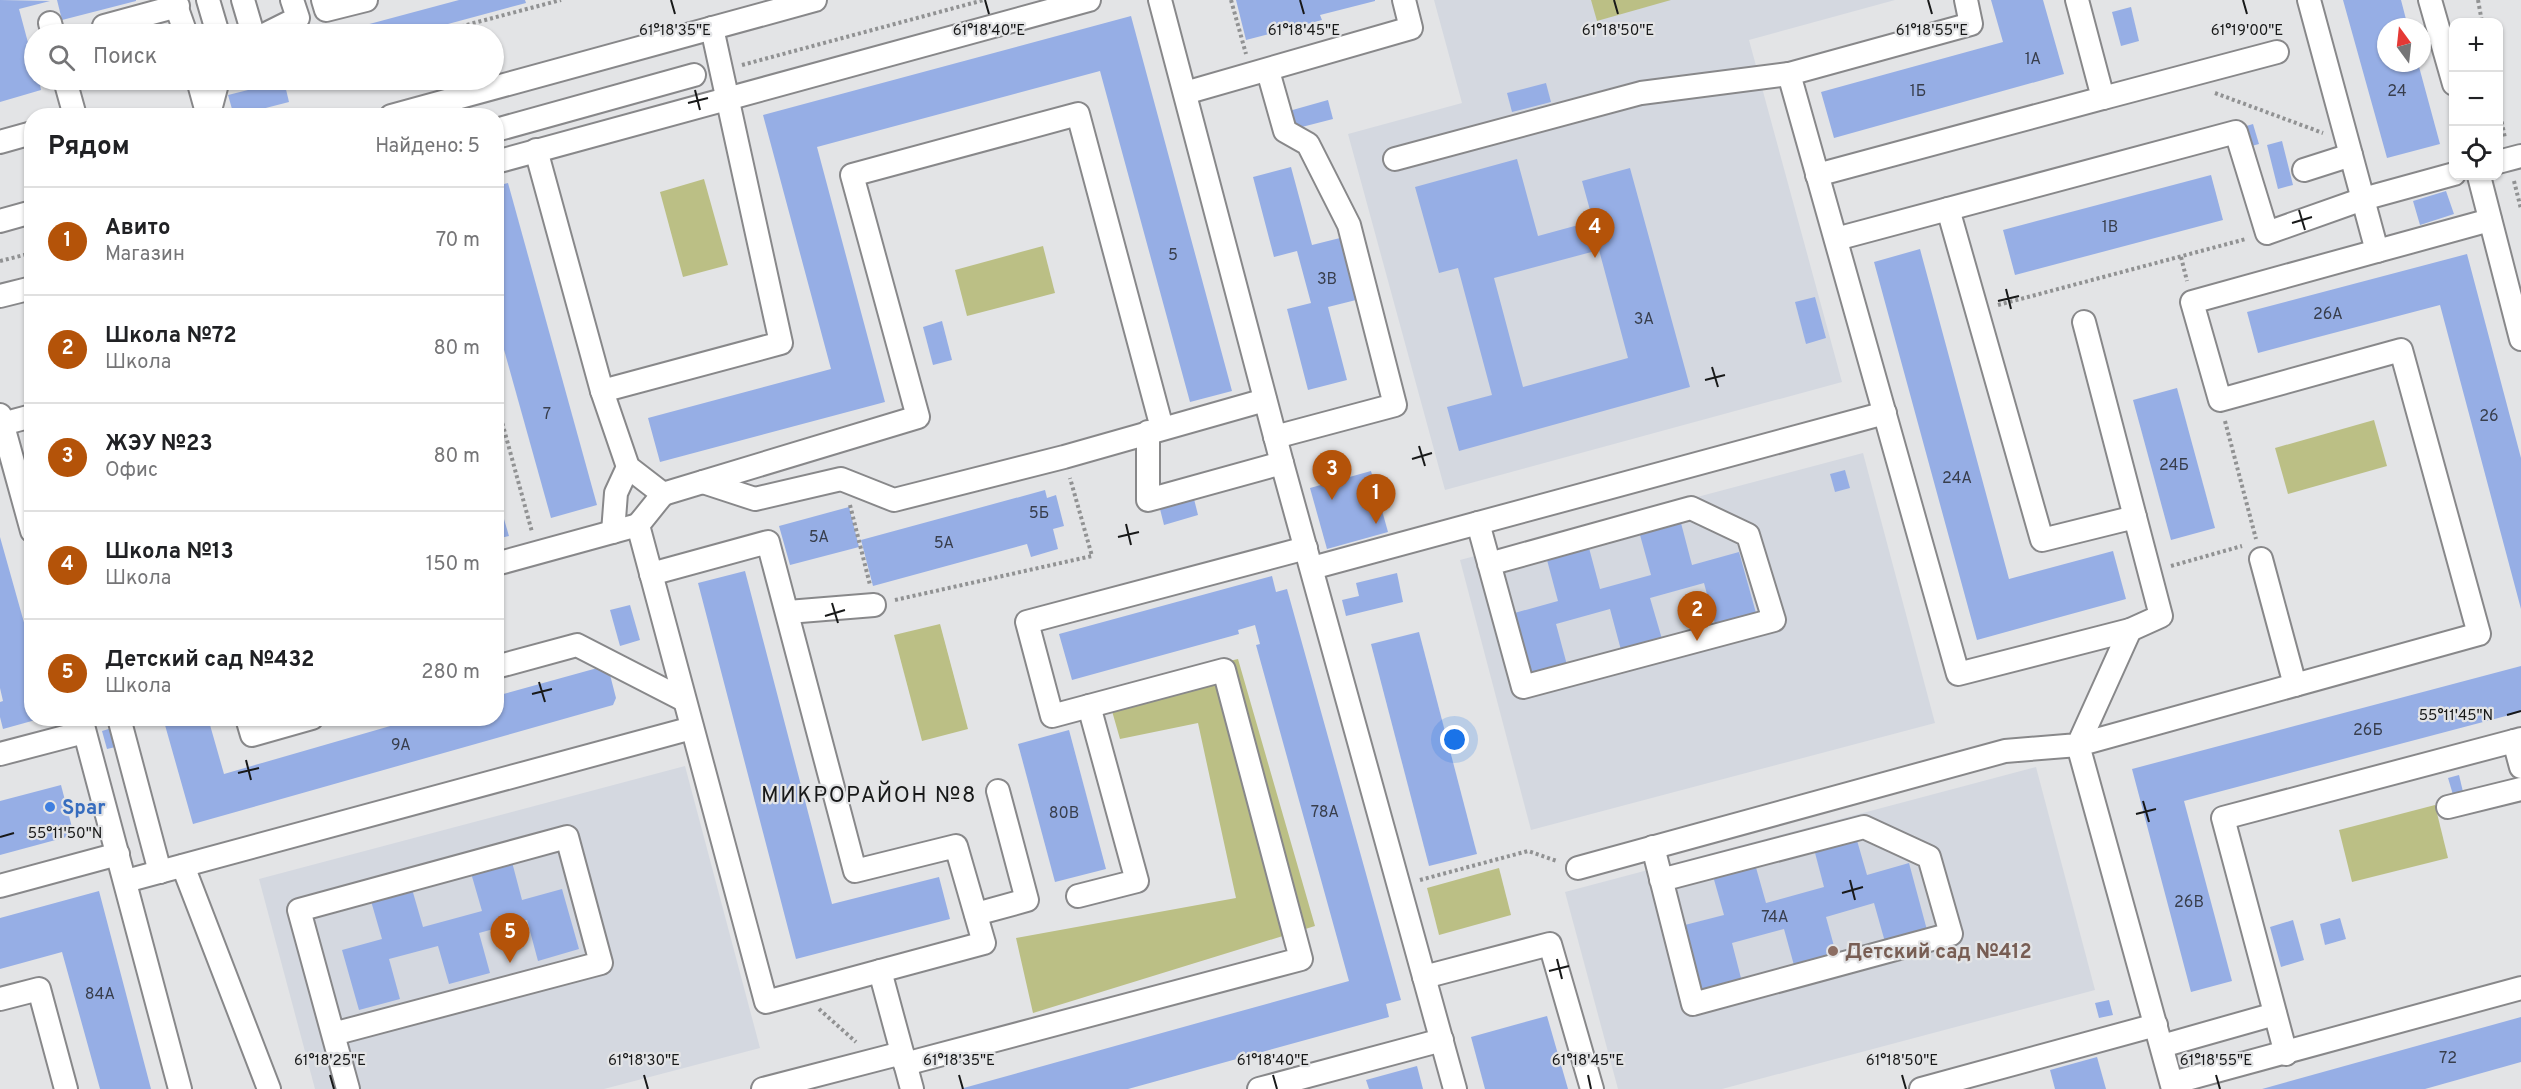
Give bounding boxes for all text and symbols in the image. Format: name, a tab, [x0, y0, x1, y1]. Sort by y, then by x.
north arrow	[2377, 18, 2431, 72]
map controls	[2449, 18, 2503, 180]
button: +	[2449, 18, 2503, 72]
text: 61°18'35"E	[639, 22, 711, 41]
text: 61°18'40"E	[953, 22, 1025, 41]
text: 61°18'45"E	[1268, 22, 1340, 41]
text: 61°18'50"E	[1582, 22, 1654, 41]
text: 61°18'55"E	[1896, 22, 1968, 41]
text: 61°19'00"E	[2211, 22, 2283, 41]
search box	[24, 24, 504, 90]
icon: search	[45, 41, 78, 74]
text: Поиск	[93, 44, 157, 71]
house number: 1А	[2025, 50, 2041, 70]
button: −	[2449, 72, 2503, 126]
house number: 1Б	[1910, 82, 1926, 102]
house number: 24	[2387, 82, 2407, 102]
button: locate	[2449, 126, 2503, 180]
text: Рядом	[48, 131, 130, 164]
text: Найдено: 5	[375, 134, 480, 160]
pin: 4	[1576, 208, 1614, 258]
text: Авито	[105, 215, 170, 242]
house number: 1В	[2102, 218, 2118, 238]
text: 1	[64, 228, 72, 254]
text: 70 m	[436, 228, 480, 254]
text: Магазин	[105, 242, 185, 268]
house number: 5	[1168, 246, 1178, 266]
house number: 3В	[1317, 270, 1337, 290]
house number: 26А	[2313, 305, 2343, 325]
house number: 3А	[1634, 310, 1654, 330]
text: Школа №72	[105, 323, 237, 350]
text: 2	[61, 336, 74, 362]
text: 80 m	[434, 336, 480, 362]
text: Школа	[105, 350, 171, 376]
house number: 7	[543, 405, 551, 425]
house number: 26	[2479, 407, 2499, 427]
text: ЖЭУ №23	[105, 431, 213, 458]
text: 3	[62, 444, 74, 470]
text: 80 m	[434, 444, 480, 470]
pin: 3	[1312, 450, 1352, 500]
house number: 24Б	[2159, 456, 2189, 476]
text: Офис	[105, 458, 158, 484]
house number: 24А	[1942, 469, 1972, 489]
pin: 1	[1356, 474, 1396, 524]
house number: 5Б	[1029, 504, 1049, 524]
house number: 5А	[809, 528, 829, 548]
house number: 5А	[934, 534, 954, 554]
text: Школа №13	[105, 539, 234, 566]
text: 4	[61, 552, 74, 578]
text: 150 m	[426, 552, 480, 578]
text: Школа	[105, 566, 171, 592]
pin: 2	[1678, 592, 1716, 641]
text: Детский сад №432	[105, 647, 314, 674]
text: 5	[61, 660, 74, 686]
text: 280 m	[421, 660, 480, 686]
text: Школа	[105, 674, 171, 700]
text: 55°11'45"N	[2419, 707, 2493, 726]
house number: 26Б	[2353, 721, 2383, 741]
your location	[1440, 725, 1469, 754]
house number: 9А	[391, 736, 411, 756]
district label: МИКРОРАЙОН №8	[761, 780, 977, 810]
place label: Spar	[62, 796, 106, 822]
marker: Spar	[43, 800, 57, 814]
house number: 78А	[1311, 803, 1339, 823]
house number: 80В	[1049, 804, 1079, 824]
text: 55°11'50"N	[28, 825, 102, 844]
house number: 26В	[2174, 893, 2204, 913]
house number: 74А	[1761, 908, 1789, 928]
pin: 5	[490, 914, 530, 963]
place label: Детский сад №412	[1845, 940, 2032, 966]
marker: Детский сад №412	[1826, 944, 1840, 958]
house number: 84А	[85, 985, 115, 1005]
house number: 72	[2439, 1049, 2457, 1069]
text: 61°18'25"E	[294, 1052, 366, 1071]
text: 61°18'30"E	[608, 1052, 680, 1071]
text: 61°18'35"E	[923, 1052, 995, 1071]
text: 61°18'40"E	[1237, 1052, 1309, 1071]
text: 61°18'45"E	[1552, 1052, 1624, 1071]
text: 61°18'50"E	[1866, 1052, 1938, 1071]
text: 61°18'55"E	[2180, 1052, 2252, 1071]

